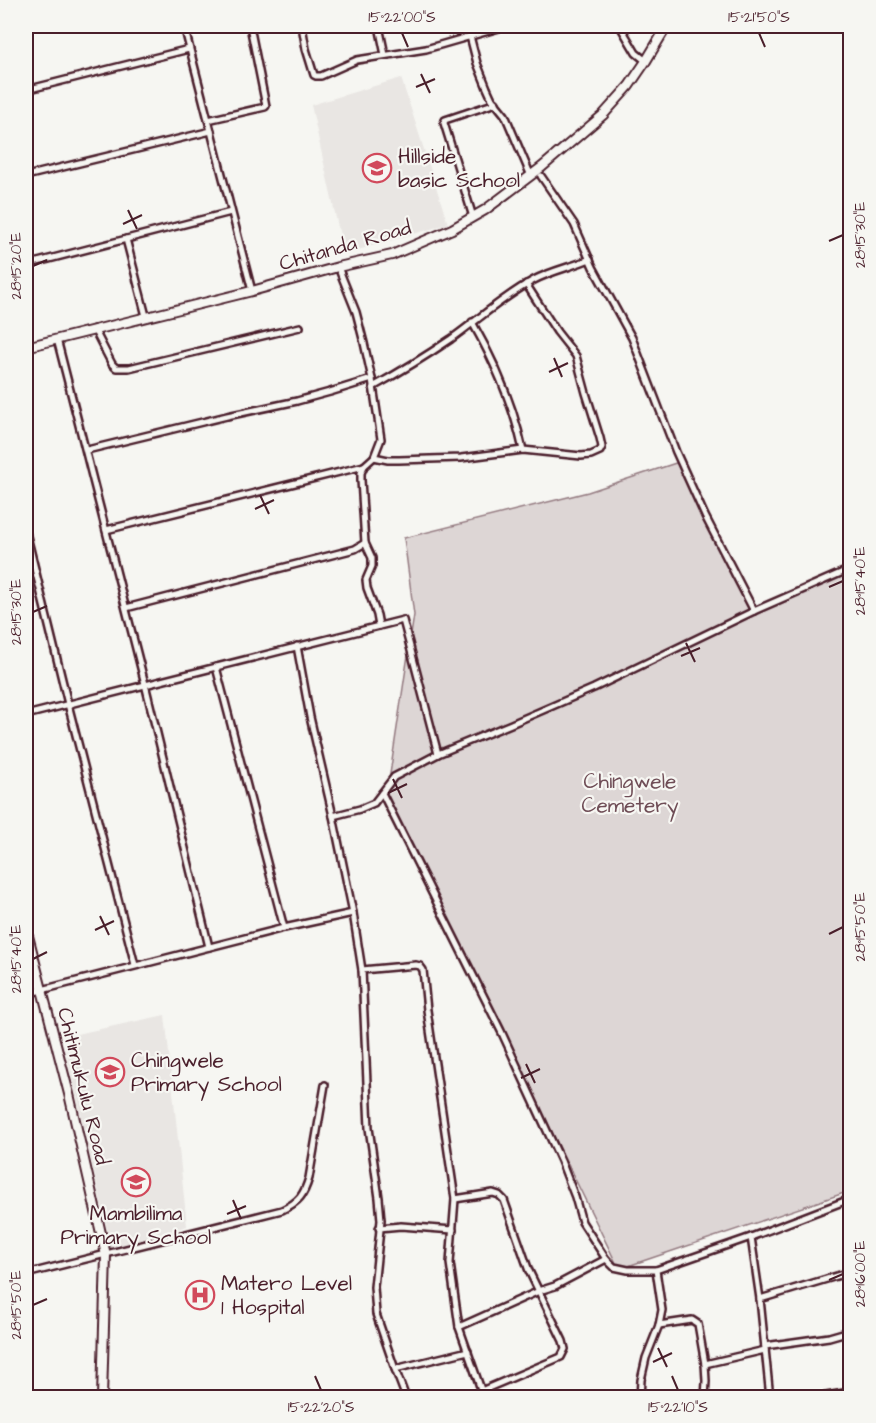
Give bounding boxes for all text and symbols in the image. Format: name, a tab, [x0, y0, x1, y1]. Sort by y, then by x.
text: 15°22'00"S	[368, 7, 436, 28]
text: 15°21'50"S	[728, 7, 790, 28]
place label: Hillside basic School	[398, 142, 520, 195]
school or university icon: Hillside basic School	[361, 152, 393, 184]
text: 28°15'30"E	[850, 202, 871, 268]
street label: Chitanda Road	[276, 213, 415, 278]
text: 28°15'20"E	[6, 232, 27, 300]
text: 28°15'40"E	[850, 547, 871, 615]
text: 28°15'30"E	[6, 579, 27, 645]
park label: Chingwele Cemetery	[582, 767, 679, 822]
text: 28°15'50"E	[850, 892, 871, 962]
text: 28°15'40"E	[6, 925, 27, 993]
street label: Chitimukulu Road	[50, 1004, 117, 1168]
place label: Chingwele Primary School	[131, 1046, 282, 1101]
school or university icon: Chingwele Primary School	[94, 1056, 126, 1088]
school or university icon: Mambilima Primary School	[120, 1166, 152, 1198]
place label: Mambilima Primary School	[61, 1199, 211, 1254]
text: 28°16'00"E	[850, 1241, 871, 1307]
place label: Matero Level 1 Hospital	[221, 1269, 352, 1323]
text: 28°15'50"E	[6, 1270, 27, 1340]
hospital icon: Matero Level 1 Hospital	[184, 1279, 216, 1311]
text: 15°22'20"S	[288, 1397, 355, 1418]
text: 15°22'10"S	[648, 1397, 708, 1418]

